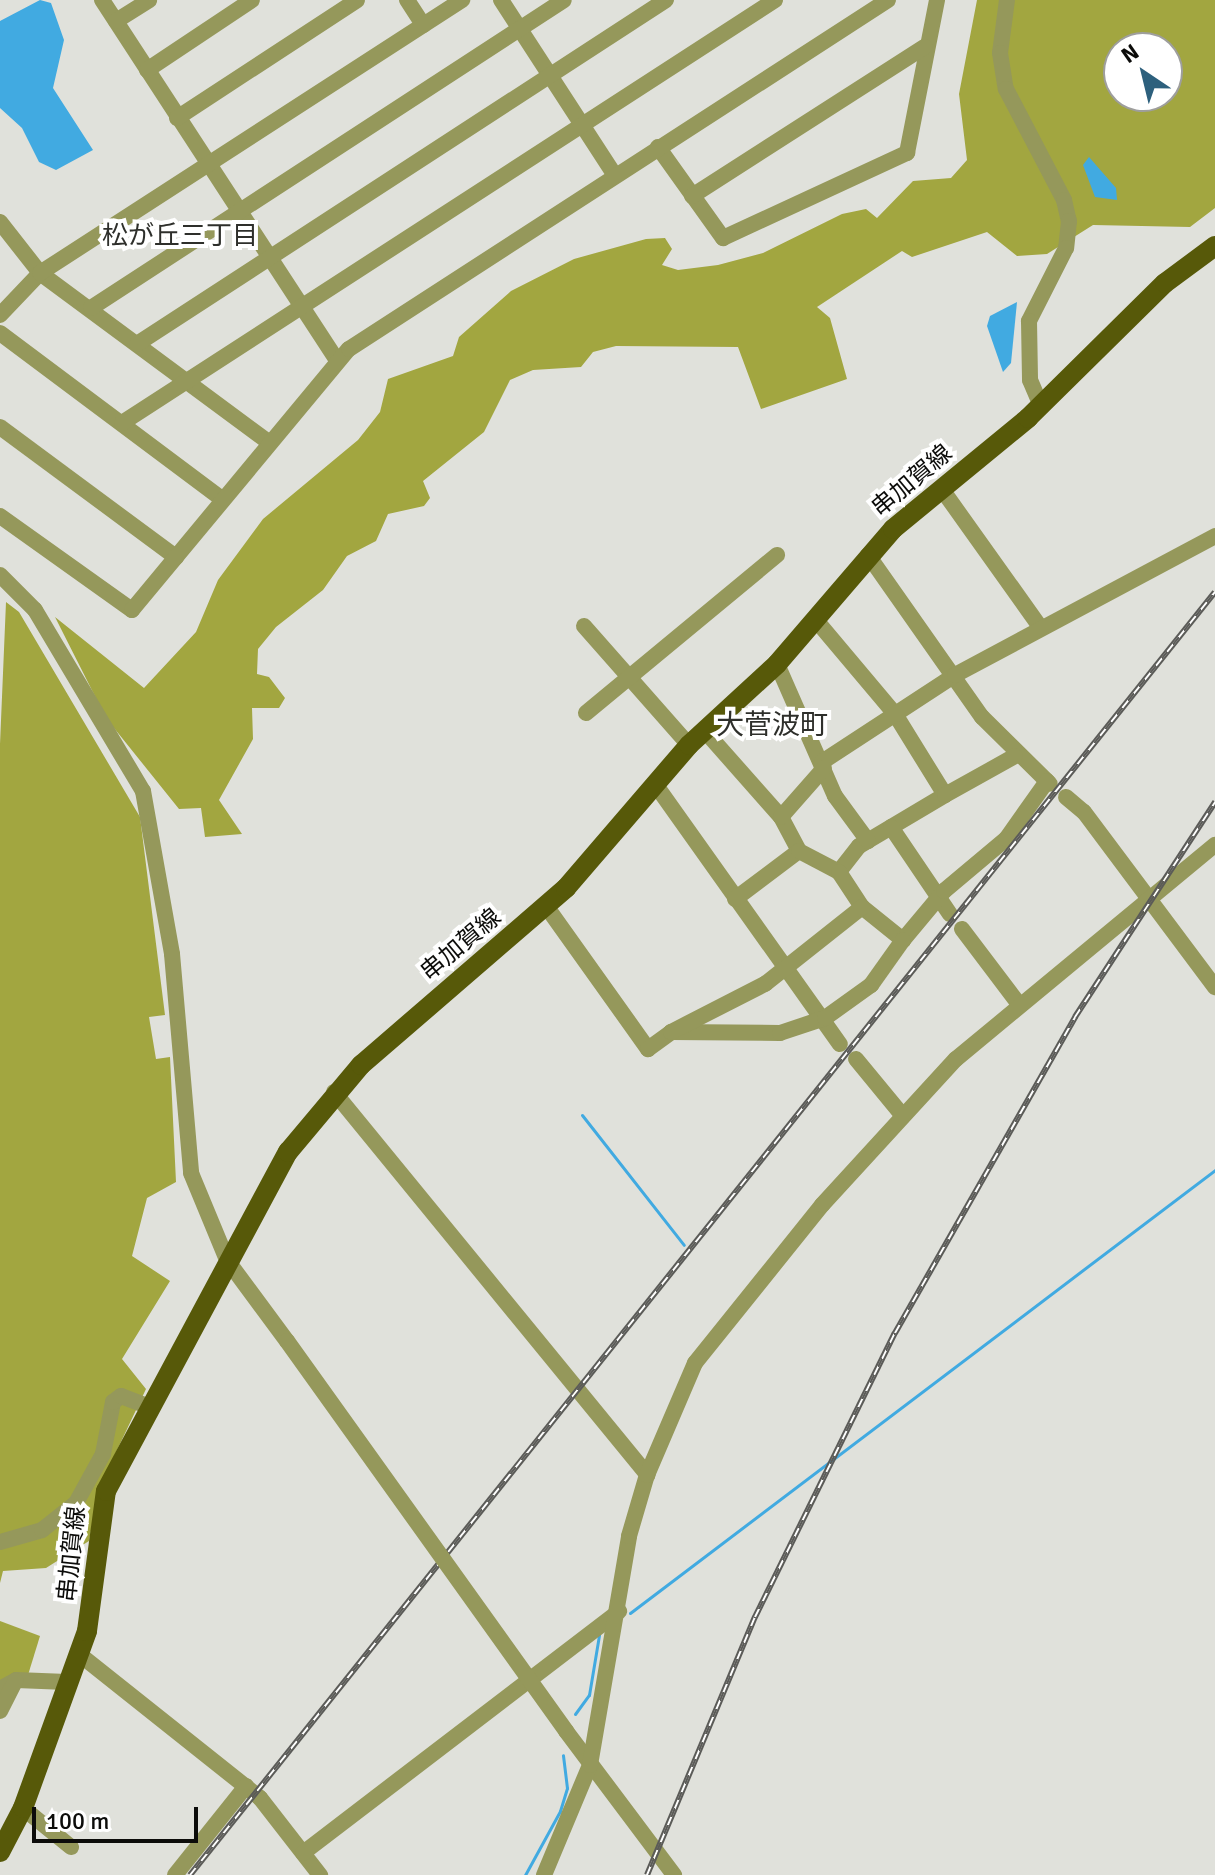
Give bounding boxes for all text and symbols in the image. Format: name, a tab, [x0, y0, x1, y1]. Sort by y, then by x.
north arrow	[1103, 32, 1183, 112]
text: N	[1116, 38, 1144, 69]
district label: 松が丘三丁目	[102, 221, 258, 253]
street label: 串加賀線	[866, 439, 958, 523]
district label: 大菅波町	[716, 708, 828, 742]
street label: 串加賀線	[415, 903, 507, 987]
street label: 串加賀線	[53, 1505, 91, 1603]
scale bar	[36, 1791, 202, 1841]
text: 100 m	[46, 1806, 109, 1836]

